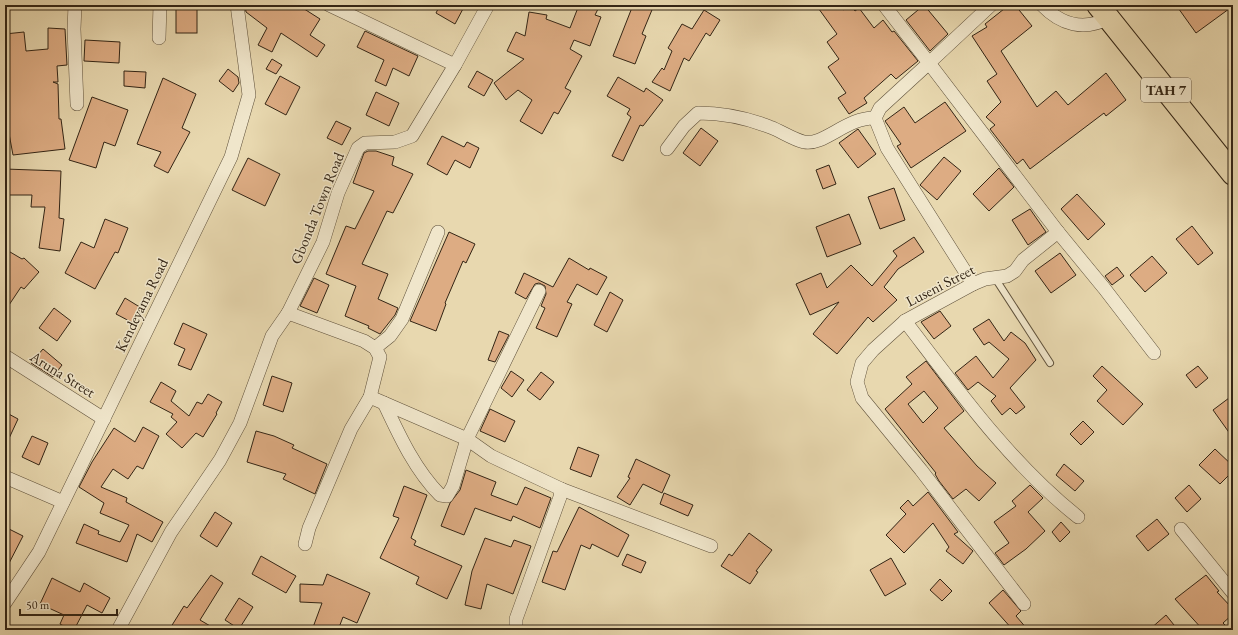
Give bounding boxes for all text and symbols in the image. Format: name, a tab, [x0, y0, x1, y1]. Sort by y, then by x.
road number: TAH 7	[1141, 78, 1191, 102]
street label: Gbonda Town Road	[286, 149, 348, 267]
street label: Kendeyama Road	[110, 255, 172, 355]
street label: Luseni Street	[902, 259, 978, 310]
street label: Aruna Street	[26, 346, 99, 402]
scale bar	[20, 591, 117, 617]
text: 50 m	[26, 597, 50, 613]

